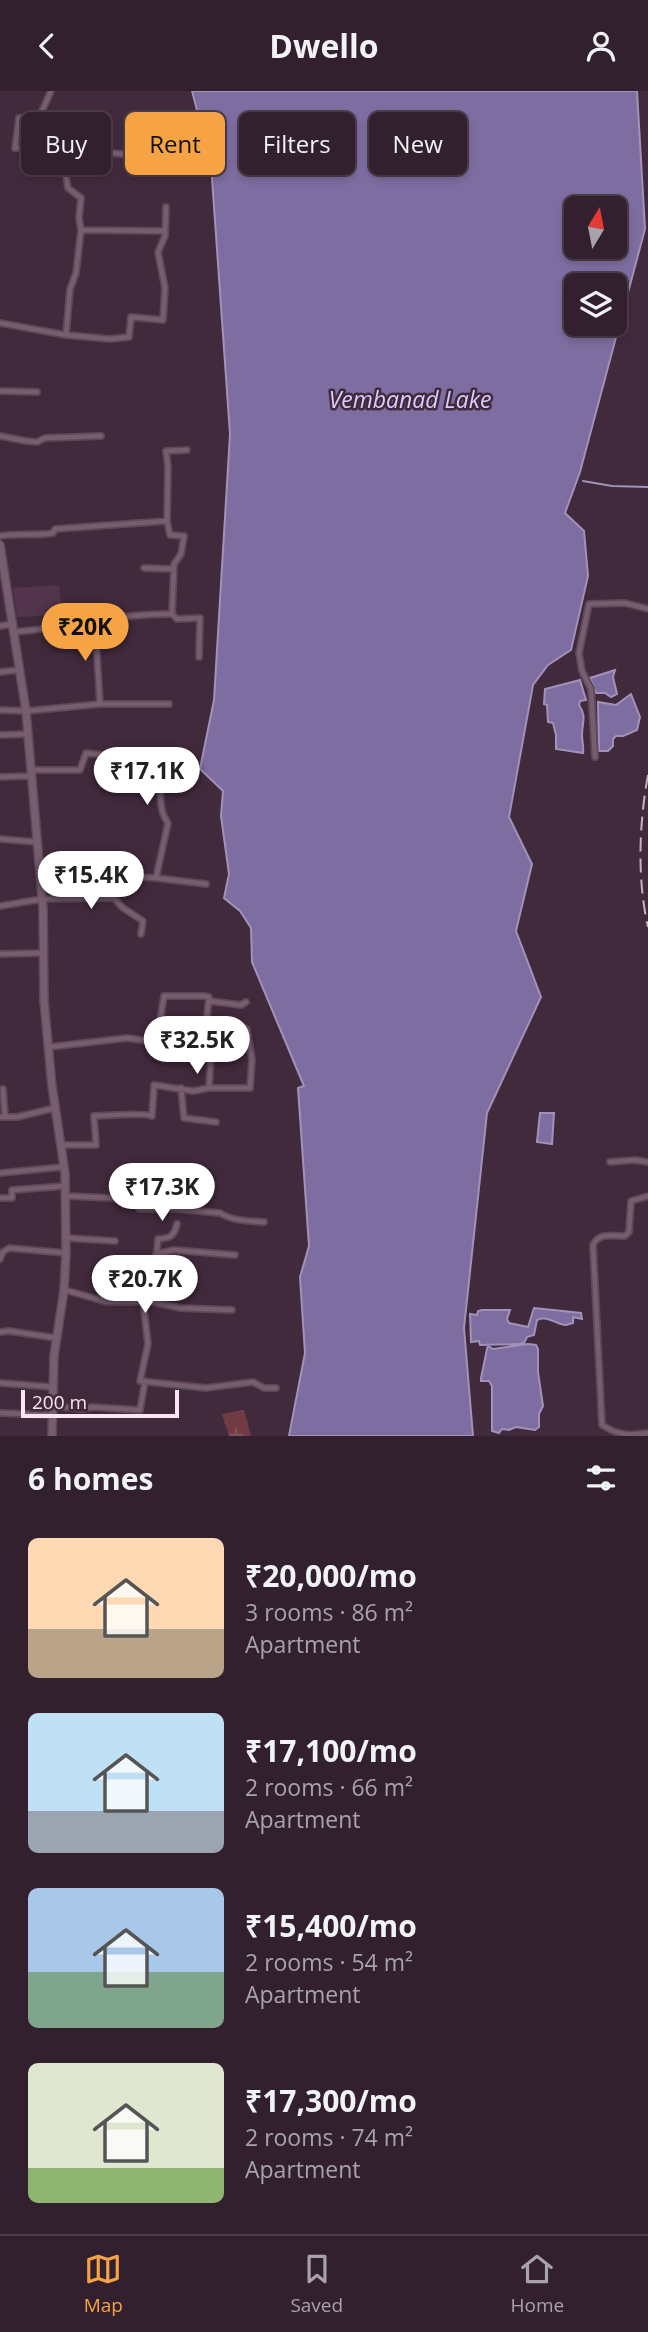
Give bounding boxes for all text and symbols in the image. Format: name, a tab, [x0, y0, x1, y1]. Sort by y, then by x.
text: Dwello	[269, 24, 379, 67]
icon: back	[28, 27, 66, 65]
icon: person	[582, 27, 620, 65]
chip: Buy	[21, 112, 111, 175]
chip: Rent	[125, 112, 225, 175]
chip: Filters	[239, 112, 355, 175]
chip: New	[369, 112, 467, 175]
north arrow	[564, 196, 626, 259]
map controls	[564, 196, 627, 336]
button: layers	[564, 273, 627, 336]
water label: Vembanad Lake	[329, 383, 491, 415]
pin: ₹20K	[44, 603, 126, 663]
text: ₹20K	[58, 610, 112, 642]
pin: ₹17.1K	[90, 747, 204, 807]
text: ₹17.1K	[110, 754, 184, 786]
pin: ₹15.4K	[34, 851, 148, 911]
text: ₹15.4K	[54, 858, 128, 890]
pin: ₹32.5K	[140, 1017, 254, 1076]
text: ₹32.5K	[160, 1023, 234, 1055]
pin: ₹17.3K	[105, 1163, 219, 1223]
text: ₹17.3K	[125, 1170, 199, 1202]
pin: ₹20.7K	[88, 1255, 202, 1315]
text: ₹20.7K	[108, 1262, 182, 1294]
scale bar	[21, 1387, 178, 1419]
text: 200 m	[32, 1389, 87, 1415]
text: 6 homes	[28, 1458, 153, 1499]
icon: filters	[582, 1459, 620, 1497]
text: ₹20,000/mo	[245, 1555, 417, 1596]
icon: home	[84, 1566, 168, 1650]
text: 3 rooms · 86 m²	[245, 1596, 413, 1628]
text: Apartment	[245, 1628, 361, 1660]
text: ₹17,100/mo	[245, 1730, 417, 1771]
icon: home	[84, 1741, 168, 1825]
text: 2 rooms · 66 m²	[245, 1771, 413, 1803]
text: Apartment	[245, 1803, 361, 1835]
text: ₹15,400/mo	[245, 1905, 417, 1946]
icon: home	[84, 1916, 168, 2000]
text: 2 rooms · 54 m²	[245, 1946, 413, 1978]
text: Apartment	[245, 1978, 361, 2010]
text: ₹17,300/mo	[245, 2080, 417, 2121]
icon: home	[84, 2091, 168, 2175]
text: 2 rooms · 74 m²	[245, 2121, 413, 2153]
text: Apartment	[245, 2153, 361, 2185]
tab: Map	[84, 2250, 123, 2318]
tab: Saved	[290, 2250, 343, 2318]
tab: Home	[511, 2250, 564, 2318]

